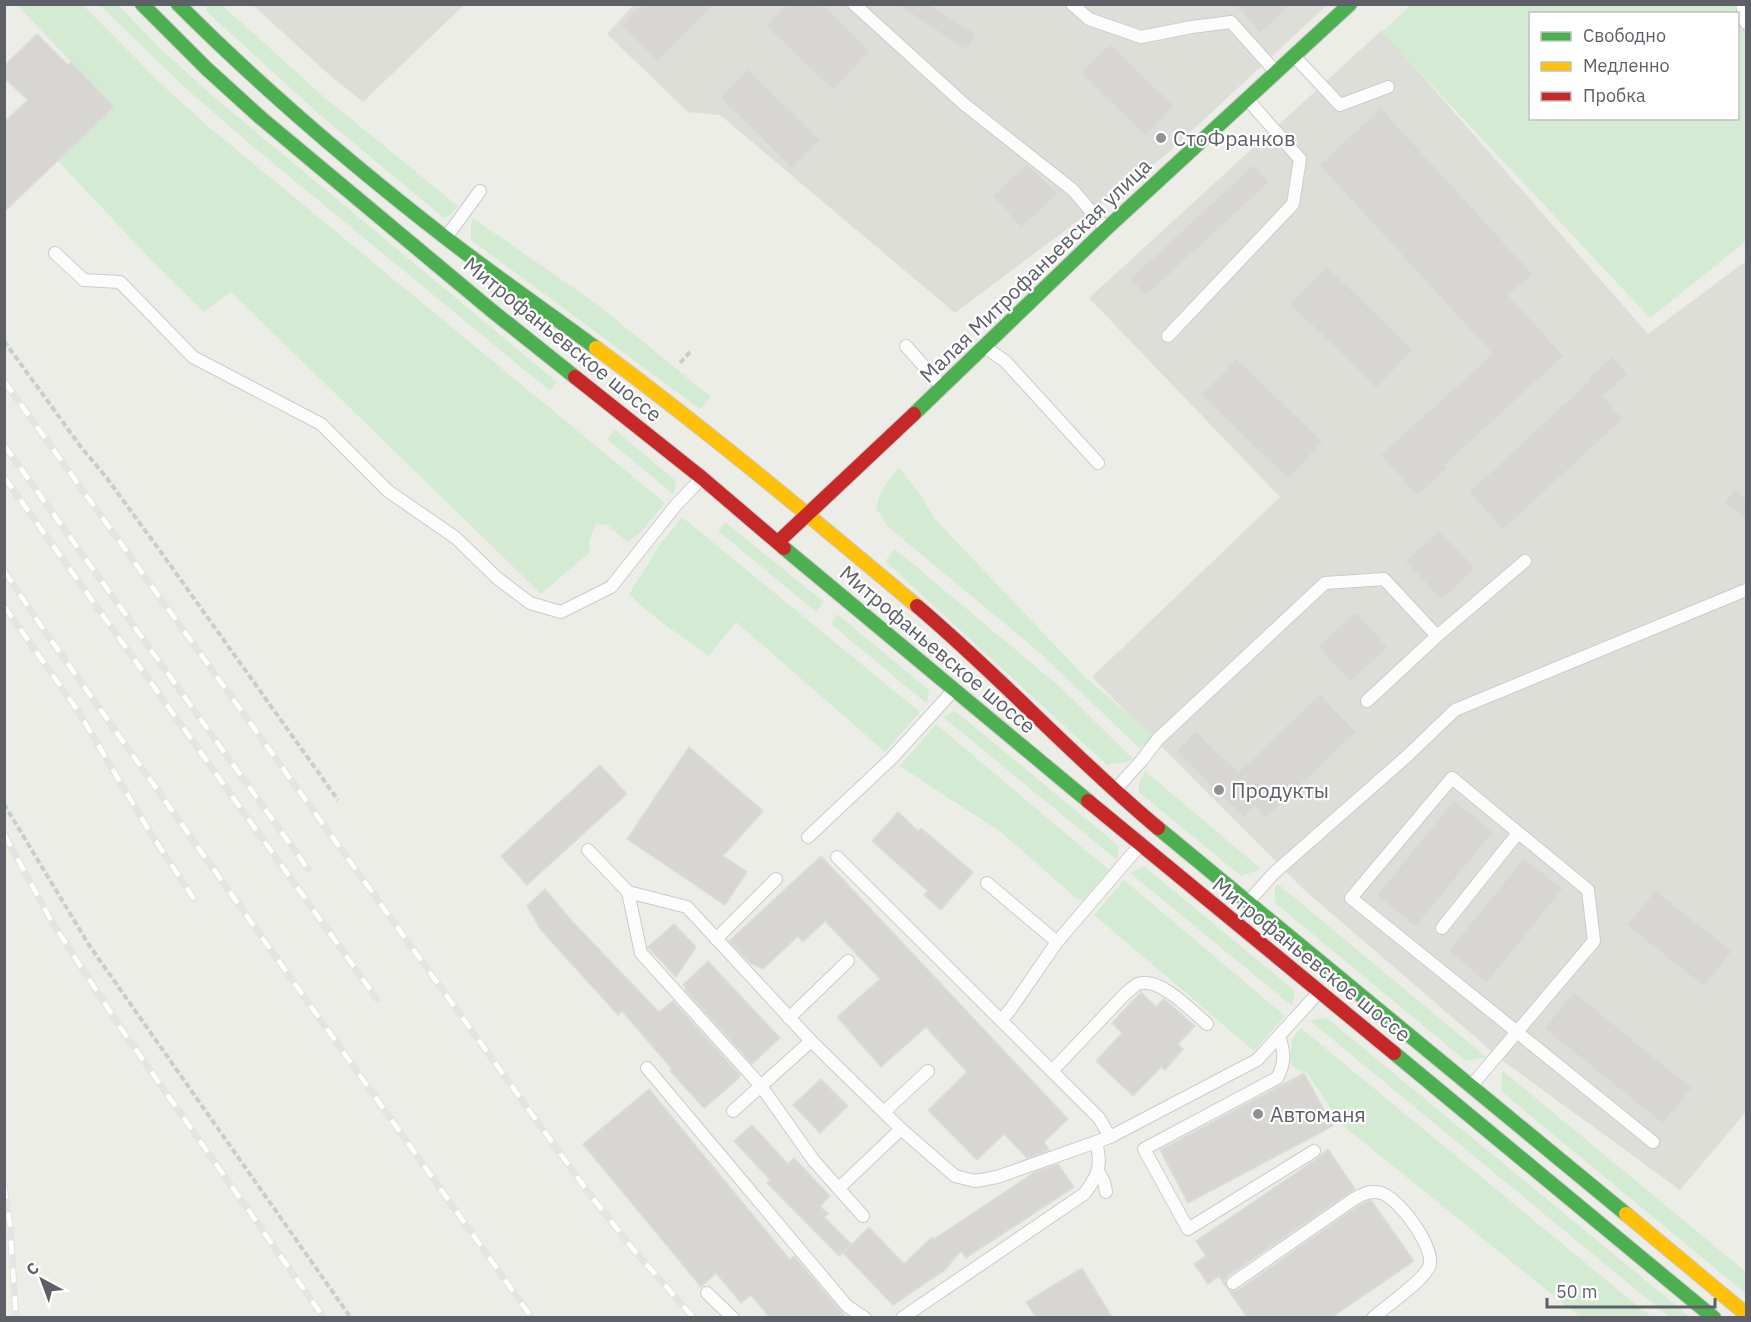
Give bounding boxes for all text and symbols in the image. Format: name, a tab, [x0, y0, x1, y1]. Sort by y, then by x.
legend	[1529, 12, 1739, 120]
text: Свободно	[1583, 24, 1666, 47]
text: Медленно	[1583, 54, 1670, 77]
text: Пробка	[1583, 84, 1646, 107]
place label: СтоФранков	[1173, 124, 1296, 152]
marker: СтоФранков	[1154, 131, 1168, 145]
street label: Малая Митрофаньевская улица	[913, 152, 1157, 388]
street label: Митрофаньевское шоссе	[458, 250, 668, 428]
street label: Митрофаньевское шоссе	[834, 559, 1042, 739]
place label: Продукты	[1231, 776, 1329, 804]
marker: Продукты	[1212, 783, 1226, 797]
street label: Митрофаньевское шоссе	[1207, 870, 1417, 1048]
place label: Автоманя	[1270, 1100, 1366, 1128]
marker: Автоманя	[1251, 1107, 1265, 1121]
north arrow	[12, 1250, 72, 1310]
text: С	[22, 1258, 43, 1280]
scale bar	[1547, 1271, 1715, 1309]
text: 50 m	[1556, 1280, 1598, 1303]

